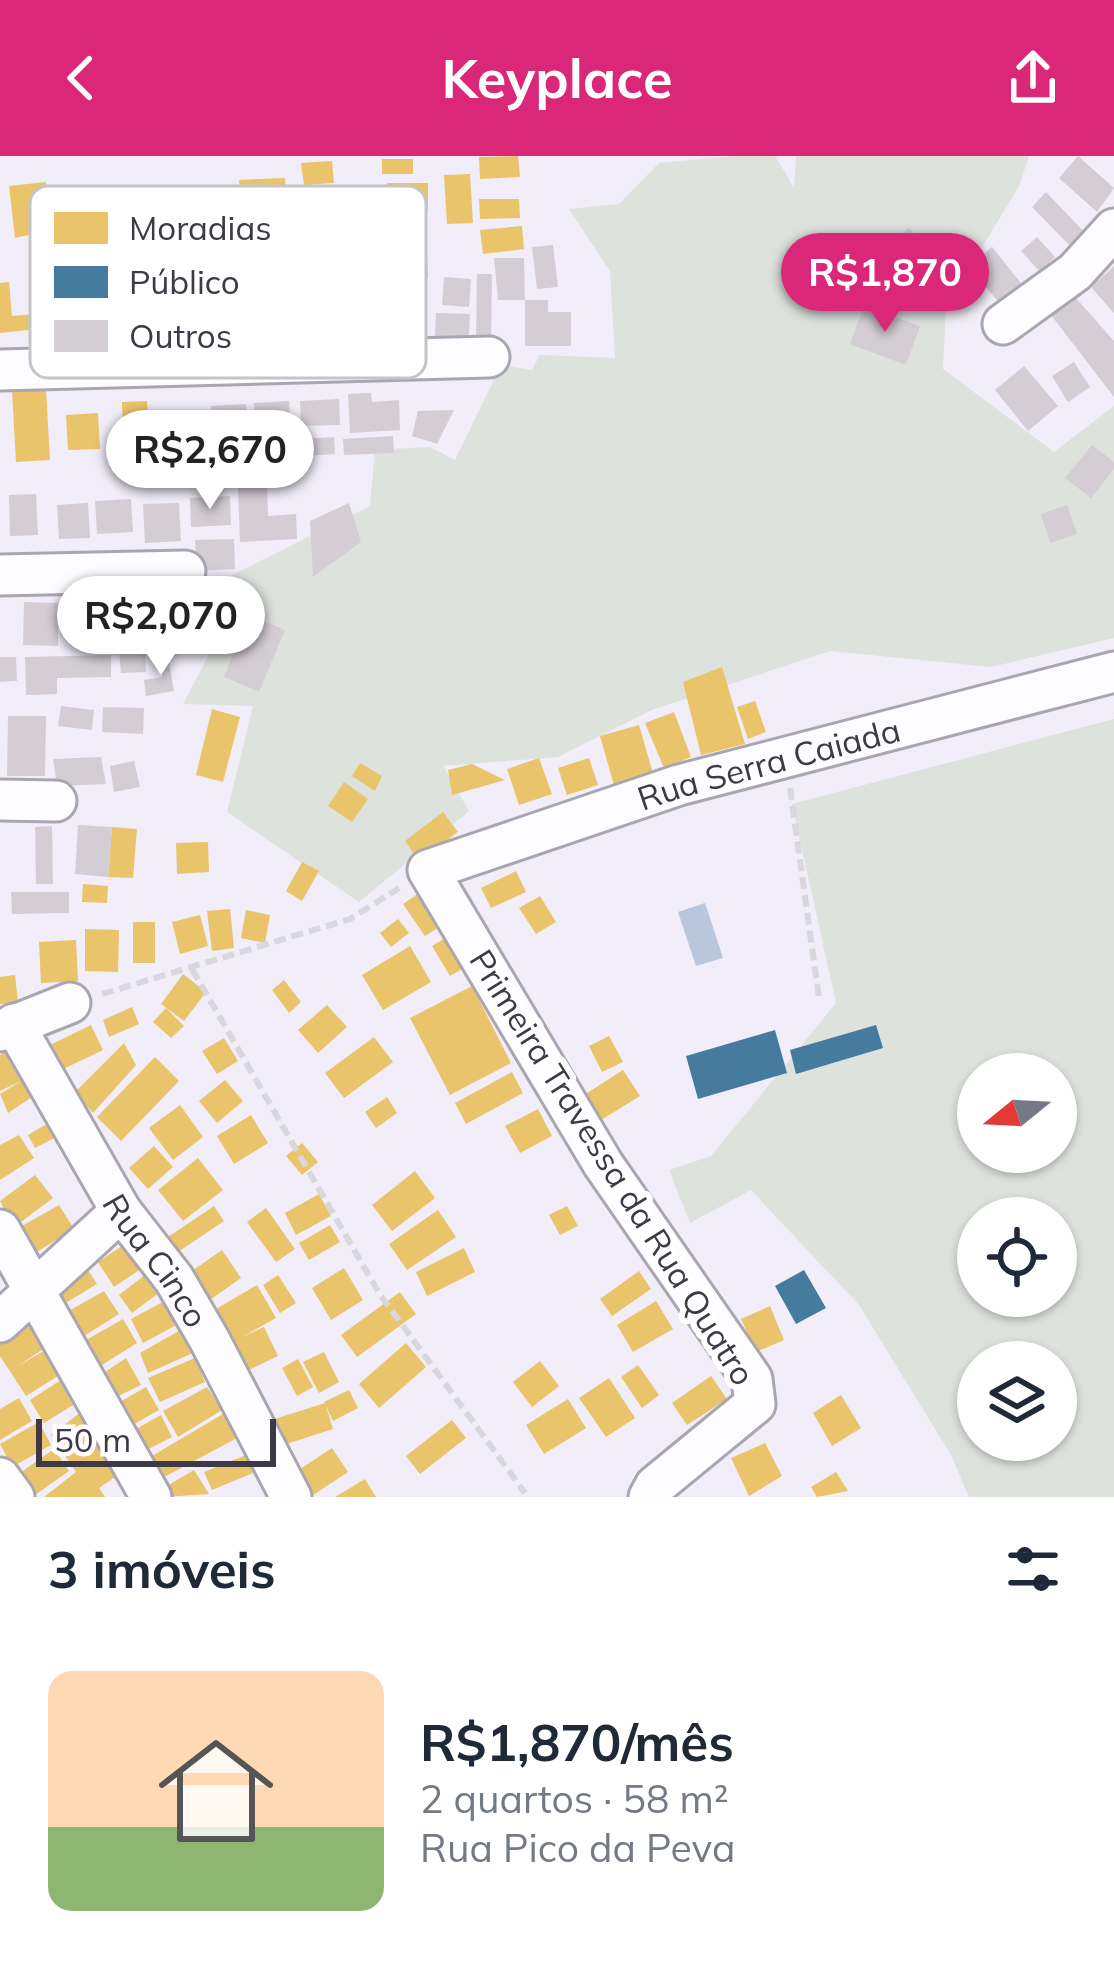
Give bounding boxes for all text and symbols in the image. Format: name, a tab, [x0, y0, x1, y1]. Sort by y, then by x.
text: Keyplace	[441, 44, 673, 112]
icon: back	[48, 45, 114, 111]
icon: share	[1000, 45, 1066, 111]
legend	[30, 186, 426, 378]
text: Moradias	[129, 207, 272, 248]
pin: R$1,870	[774, 233, 996, 335]
text: R$1,870	[808, 247, 962, 296]
text: Público	[129, 261, 240, 302]
text: Outros	[129, 315, 232, 356]
pin: R$2,670	[99, 410, 321, 512]
text: R$2,670	[133, 424, 287, 473]
pin: R$2,070	[50, 576, 272, 678]
text: R$2,070	[84, 590, 238, 639]
street label: Rua Serra Caiada	[632, 708, 904, 818]
street label: Primeira Travessa da Rua Quatro	[461, 941, 765, 1393]
north arrow	[957, 1053, 1077, 1173]
map controls	[957, 1053, 1077, 1461]
street label: Rua Cinco	[95, 1186, 218, 1334]
button: locate	[957, 1197, 1077, 1317]
button: layers	[957, 1341, 1077, 1461]
scale bar	[36, 1413, 276, 1466]
text: 50 m	[54, 1419, 131, 1460]
icon: filters	[1000, 1536, 1066, 1602]
text: 3 imóveis	[48, 1537, 275, 1601]
text: R$1,870/mês	[420, 1710, 734, 1774]
icon: home	[144, 1719, 288, 1863]
text: 2 quartos · 58 m²	[420, 1774, 729, 1823]
text: Rua Pico da Peva	[420, 1823, 735, 1872]

